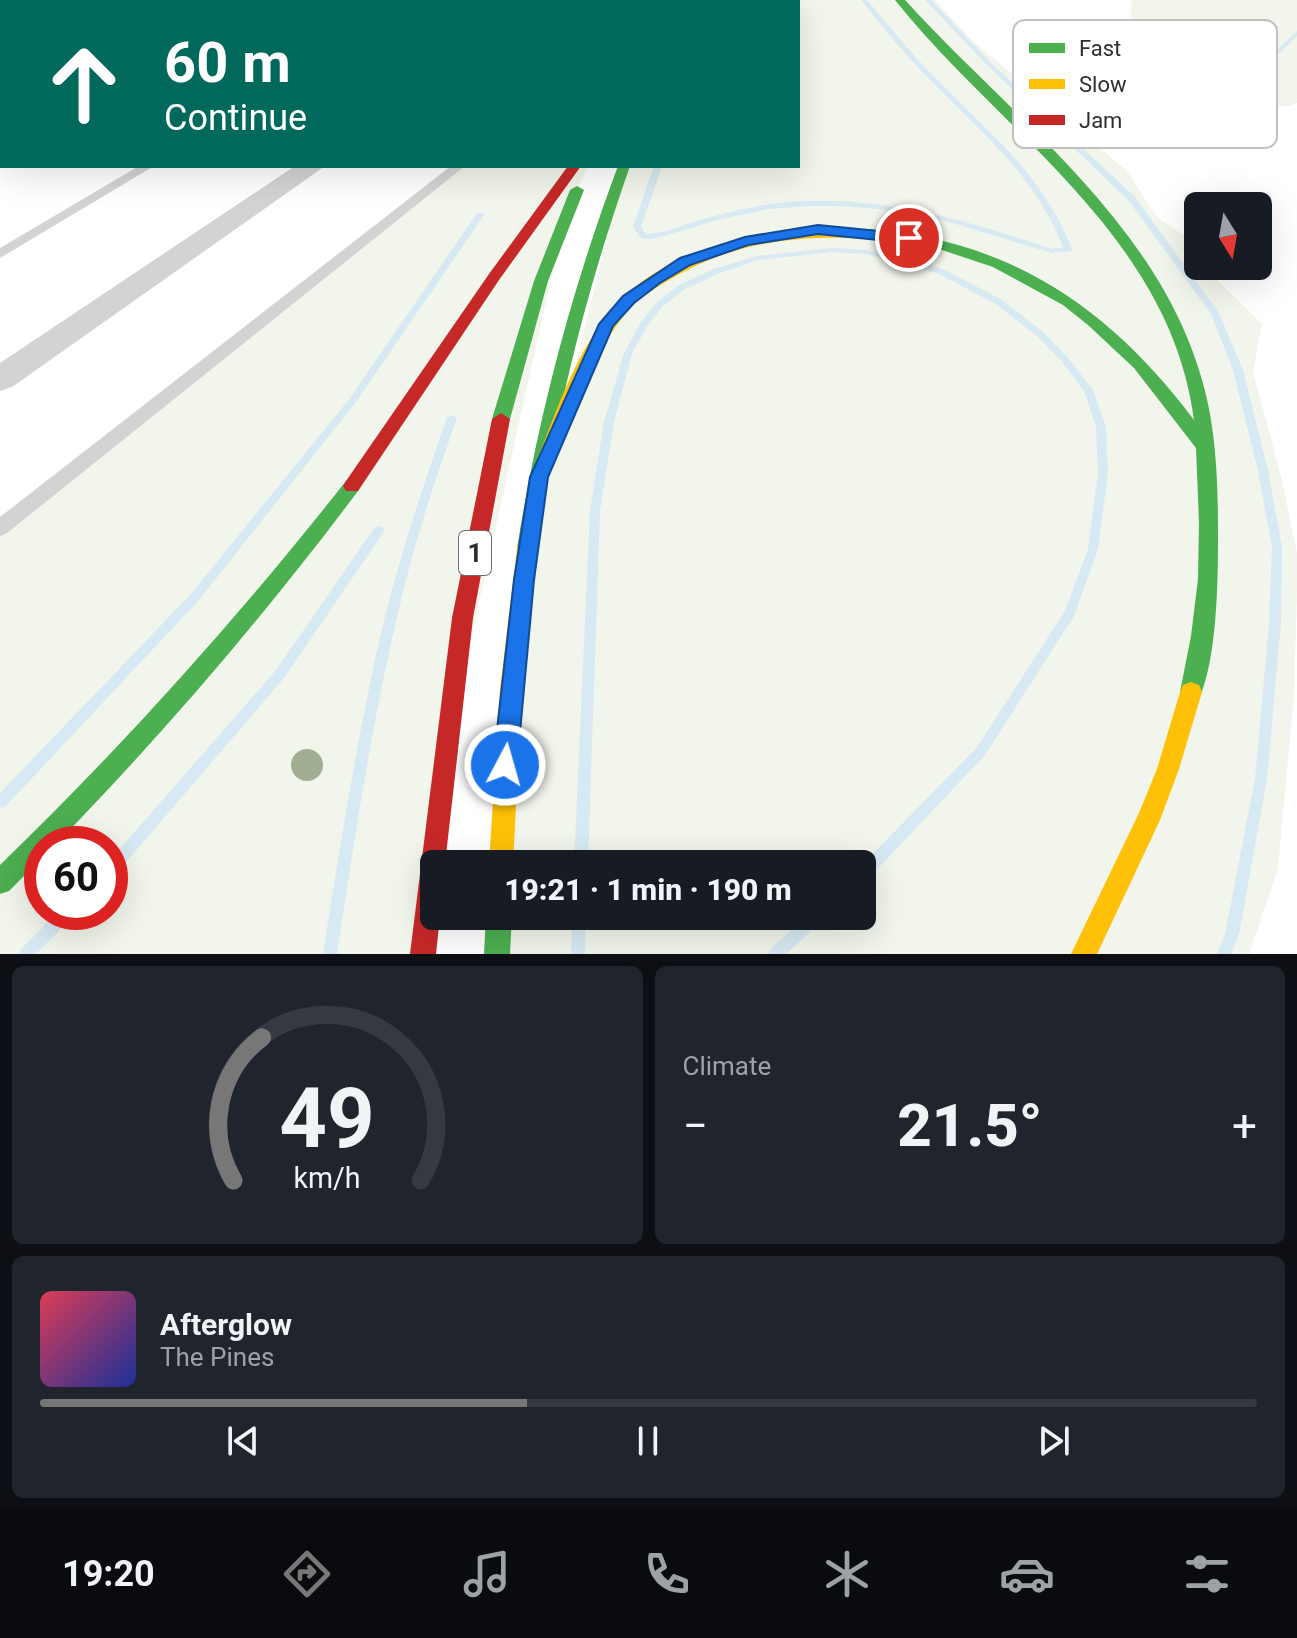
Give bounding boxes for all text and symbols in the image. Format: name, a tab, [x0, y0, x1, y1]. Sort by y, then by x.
legend	[1013, 20, 1277, 148]
text: 60 m	[164, 30, 291, 96]
icon: ahead	[32, 32, 136, 136]
text: Fast	[1079, 36, 1121, 61]
text: Slow	[1079, 72, 1127, 97]
text: Continue	[164, 97, 307, 139]
text: Jam	[1079, 108, 1122, 133]
north arrow	[1184, 192, 1272, 280]
map controls	[1184, 192, 1272, 280]
pin	[875, 204, 943, 272]
icon: arrive	[887, 216, 931, 260]
road number: 1	[459, 531, 491, 575]
position arrow	[463, 723, 547, 807]
speed limit sign: 60	[24, 826, 128, 930]
text: 19:21 · 1 min · 190 m	[504, 872, 792, 907]
text: Climate	[683, 1051, 771, 1081]
text: 49	[280, 1070, 375, 1167]
text: 21.5°	[897, 1090, 1042, 1161]
text: −	[683, 1100, 708, 1152]
text: +	[1232, 1100, 1257, 1152]
text: km/h	[294, 1161, 361, 1195]
text: Afterglow	[160, 1307, 292, 1342]
text: The Pines	[160, 1342, 274, 1372]
icon: previous	[221, 1419, 265, 1463]
icon: pause	[626, 1419, 670, 1463]
icon: next	[1032, 1419, 1076, 1463]
icon: directions	[279, 1546, 335, 1602]
icon: music	[459, 1546, 515, 1602]
icon: phone	[639, 1546, 695, 1602]
icon: climate	[819, 1546, 875, 1602]
icon: car	[999, 1546, 1055, 1602]
icon: filters	[1179, 1546, 1235, 1602]
text: 19:20	[62, 1553, 155, 1595]

